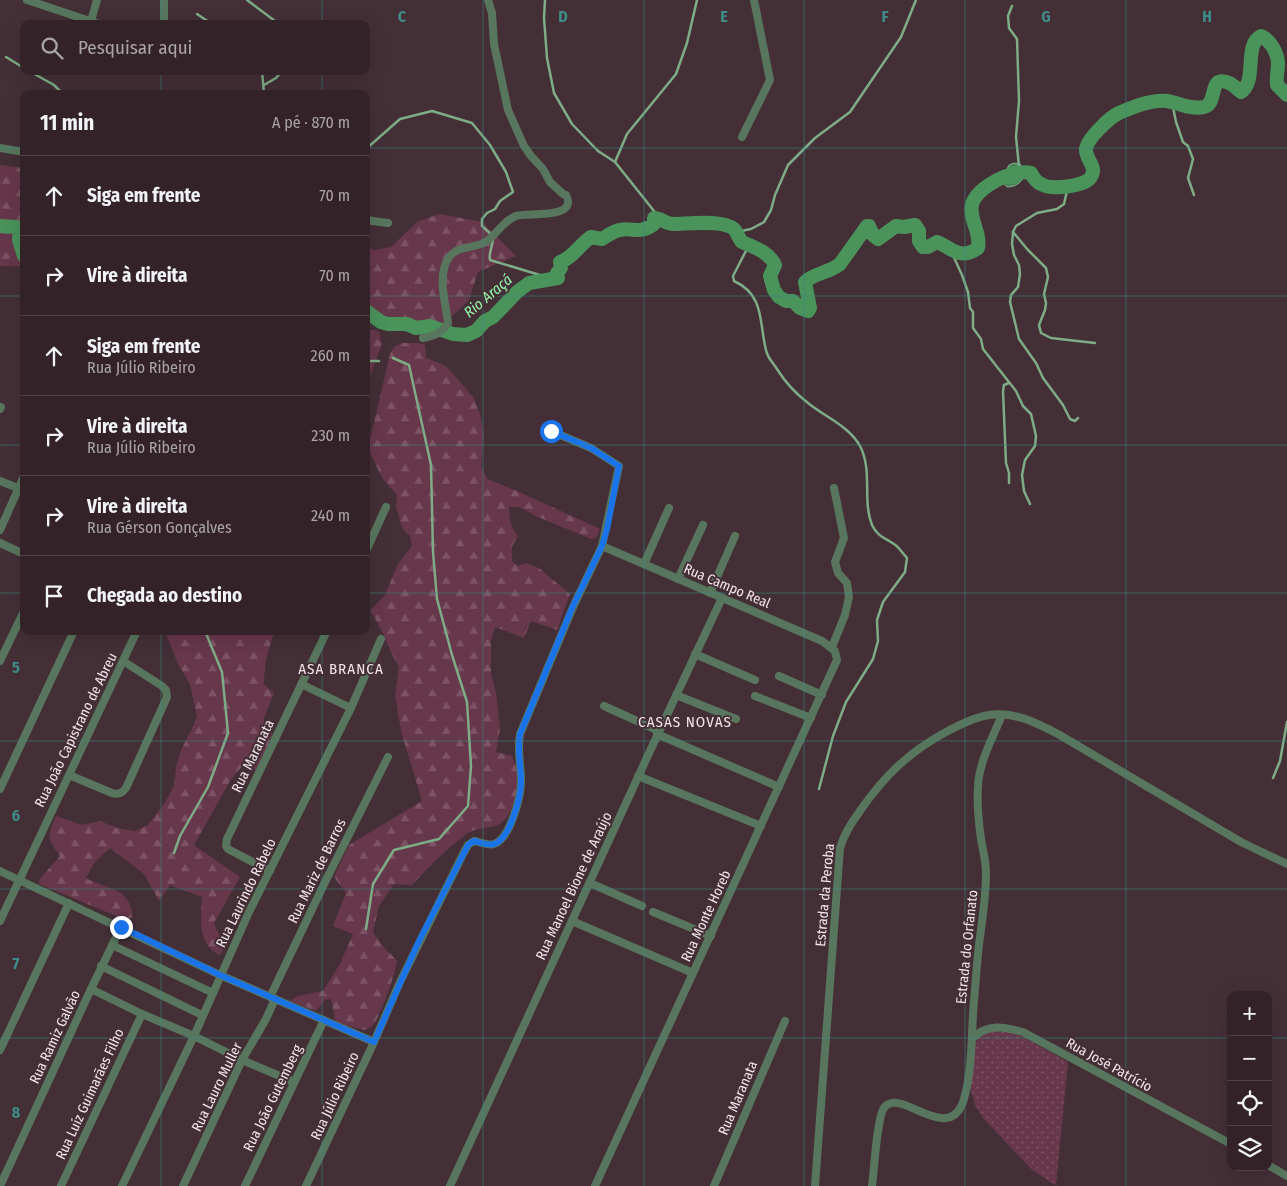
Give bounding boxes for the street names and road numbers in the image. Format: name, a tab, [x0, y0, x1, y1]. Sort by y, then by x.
street label: Rua Campo Real	[681, 560, 773, 612]
street label: Rua João Capistrano de Abreu	[31, 650, 121, 810]
street label: Rua Maranata	[228, 717, 278, 795]
street label: Rua Manoel Bione de Araújo	[532, 809, 616, 963]
street label: Rua Mariz de Barros	[284, 816, 350, 926]
street label: Rua Laurindo Rabelo	[212, 836, 280, 950]
street label: Estrada da Peroba	[812, 843, 838, 947]
street label: Rua Monte Horeb	[677, 868, 735, 964]
street label: Estrada do Orfanato	[953, 889, 981, 1005]
street label: Rua Ramiz Galvão	[26, 988, 84, 1086]
street label: Rua Luíz Guimarães Filho	[52, 1026, 128, 1162]
street label: Rua José Patrício	[1063, 1034, 1155, 1096]
street label: Rua Lauro Muller	[188, 1040, 246, 1134]
street label: Rua João Gutemberg	[240, 1041, 306, 1154]
street label: Rua Júlio Ribeiro	[307, 1049, 363, 1143]
street label: Rua Maranata	[715, 1058, 761, 1138]

